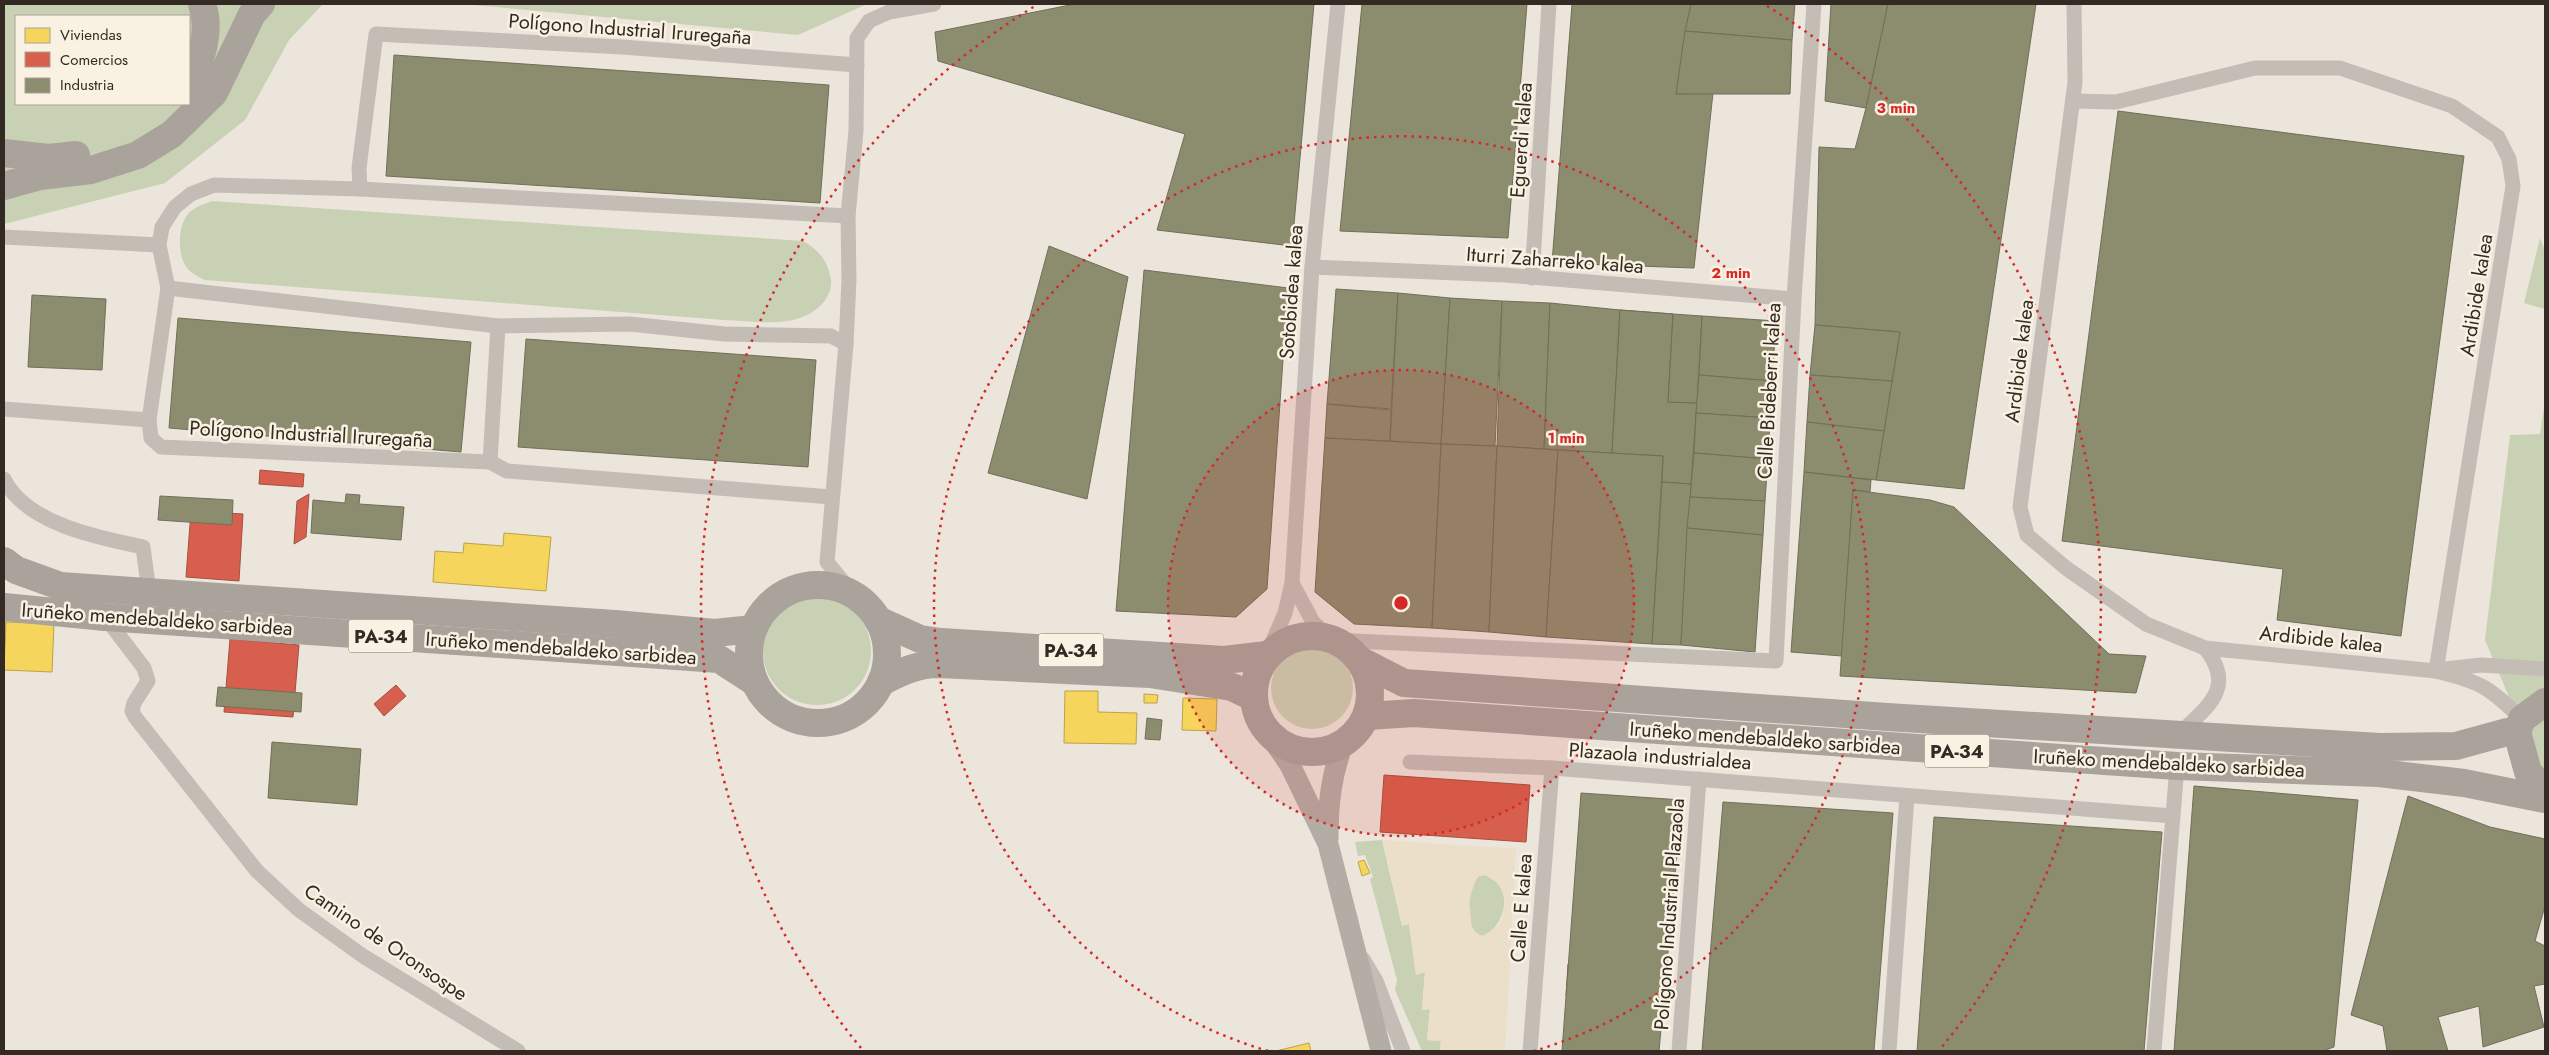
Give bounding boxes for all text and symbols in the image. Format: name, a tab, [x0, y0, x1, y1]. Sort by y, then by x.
street label: Polígono Industrial Iruregaña	[507, 7, 752, 52]
legend	[15, 15, 190, 105]
text: Viviendas	[60, 24, 122, 46]
text: Comercios	[60, 49, 128, 71]
text: Industria	[60, 74, 114, 96]
street label: Eguerdi kalea	[1503, 81, 1540, 199]
text: 3 min	[1877, 97, 1915, 119]
street label: Sotobidea kalea	[1272, 224, 1311, 360]
street label: Ardibide kalea	[2452, 232, 2501, 359]
street label: Iturri Zaharreko kalea	[1465, 240, 1645, 281]
text: 2 min	[1711, 262, 1751, 284]
street label: Ardibide kalea	[1998, 298, 2041, 424]
street label: Calle Bideberri kalea	[1750, 302, 1789, 480]
street label: Polígono Industrial Iruregaña	[189, 414, 433, 455]
text: 1 min	[1547, 427, 1585, 449]
centre of rings	[1392, 594, 1410, 612]
street label: Iruñeko mendebaldeko sarbidea	[20, 596, 294, 643]
street label: Ardibide kalea	[2258, 619, 2384, 660]
road number: PA-34	[348, 620, 414, 652]
street label: Iruñeko mendebaldeko sarbidea	[424, 625, 698, 672]
road number: PA-34	[1038, 634, 1104, 666]
street label: Iruñeko mendebaldeko sarbidea	[1628, 715, 1902, 762]
road number: PA-34	[1924, 734, 1990, 768]
street label: Plazaola industrialdea	[1568, 736, 1752, 777]
street label: Iruñeko mendebaldeko sarbidea	[2033, 742, 2305, 785]
street label: Polígono Industrial Plazaola	[1647, 797, 1692, 1031]
street label: Calle E kalea	[1503, 853, 1540, 963]
street label: Camino de Oronsospe	[298, 877, 473, 1008]

